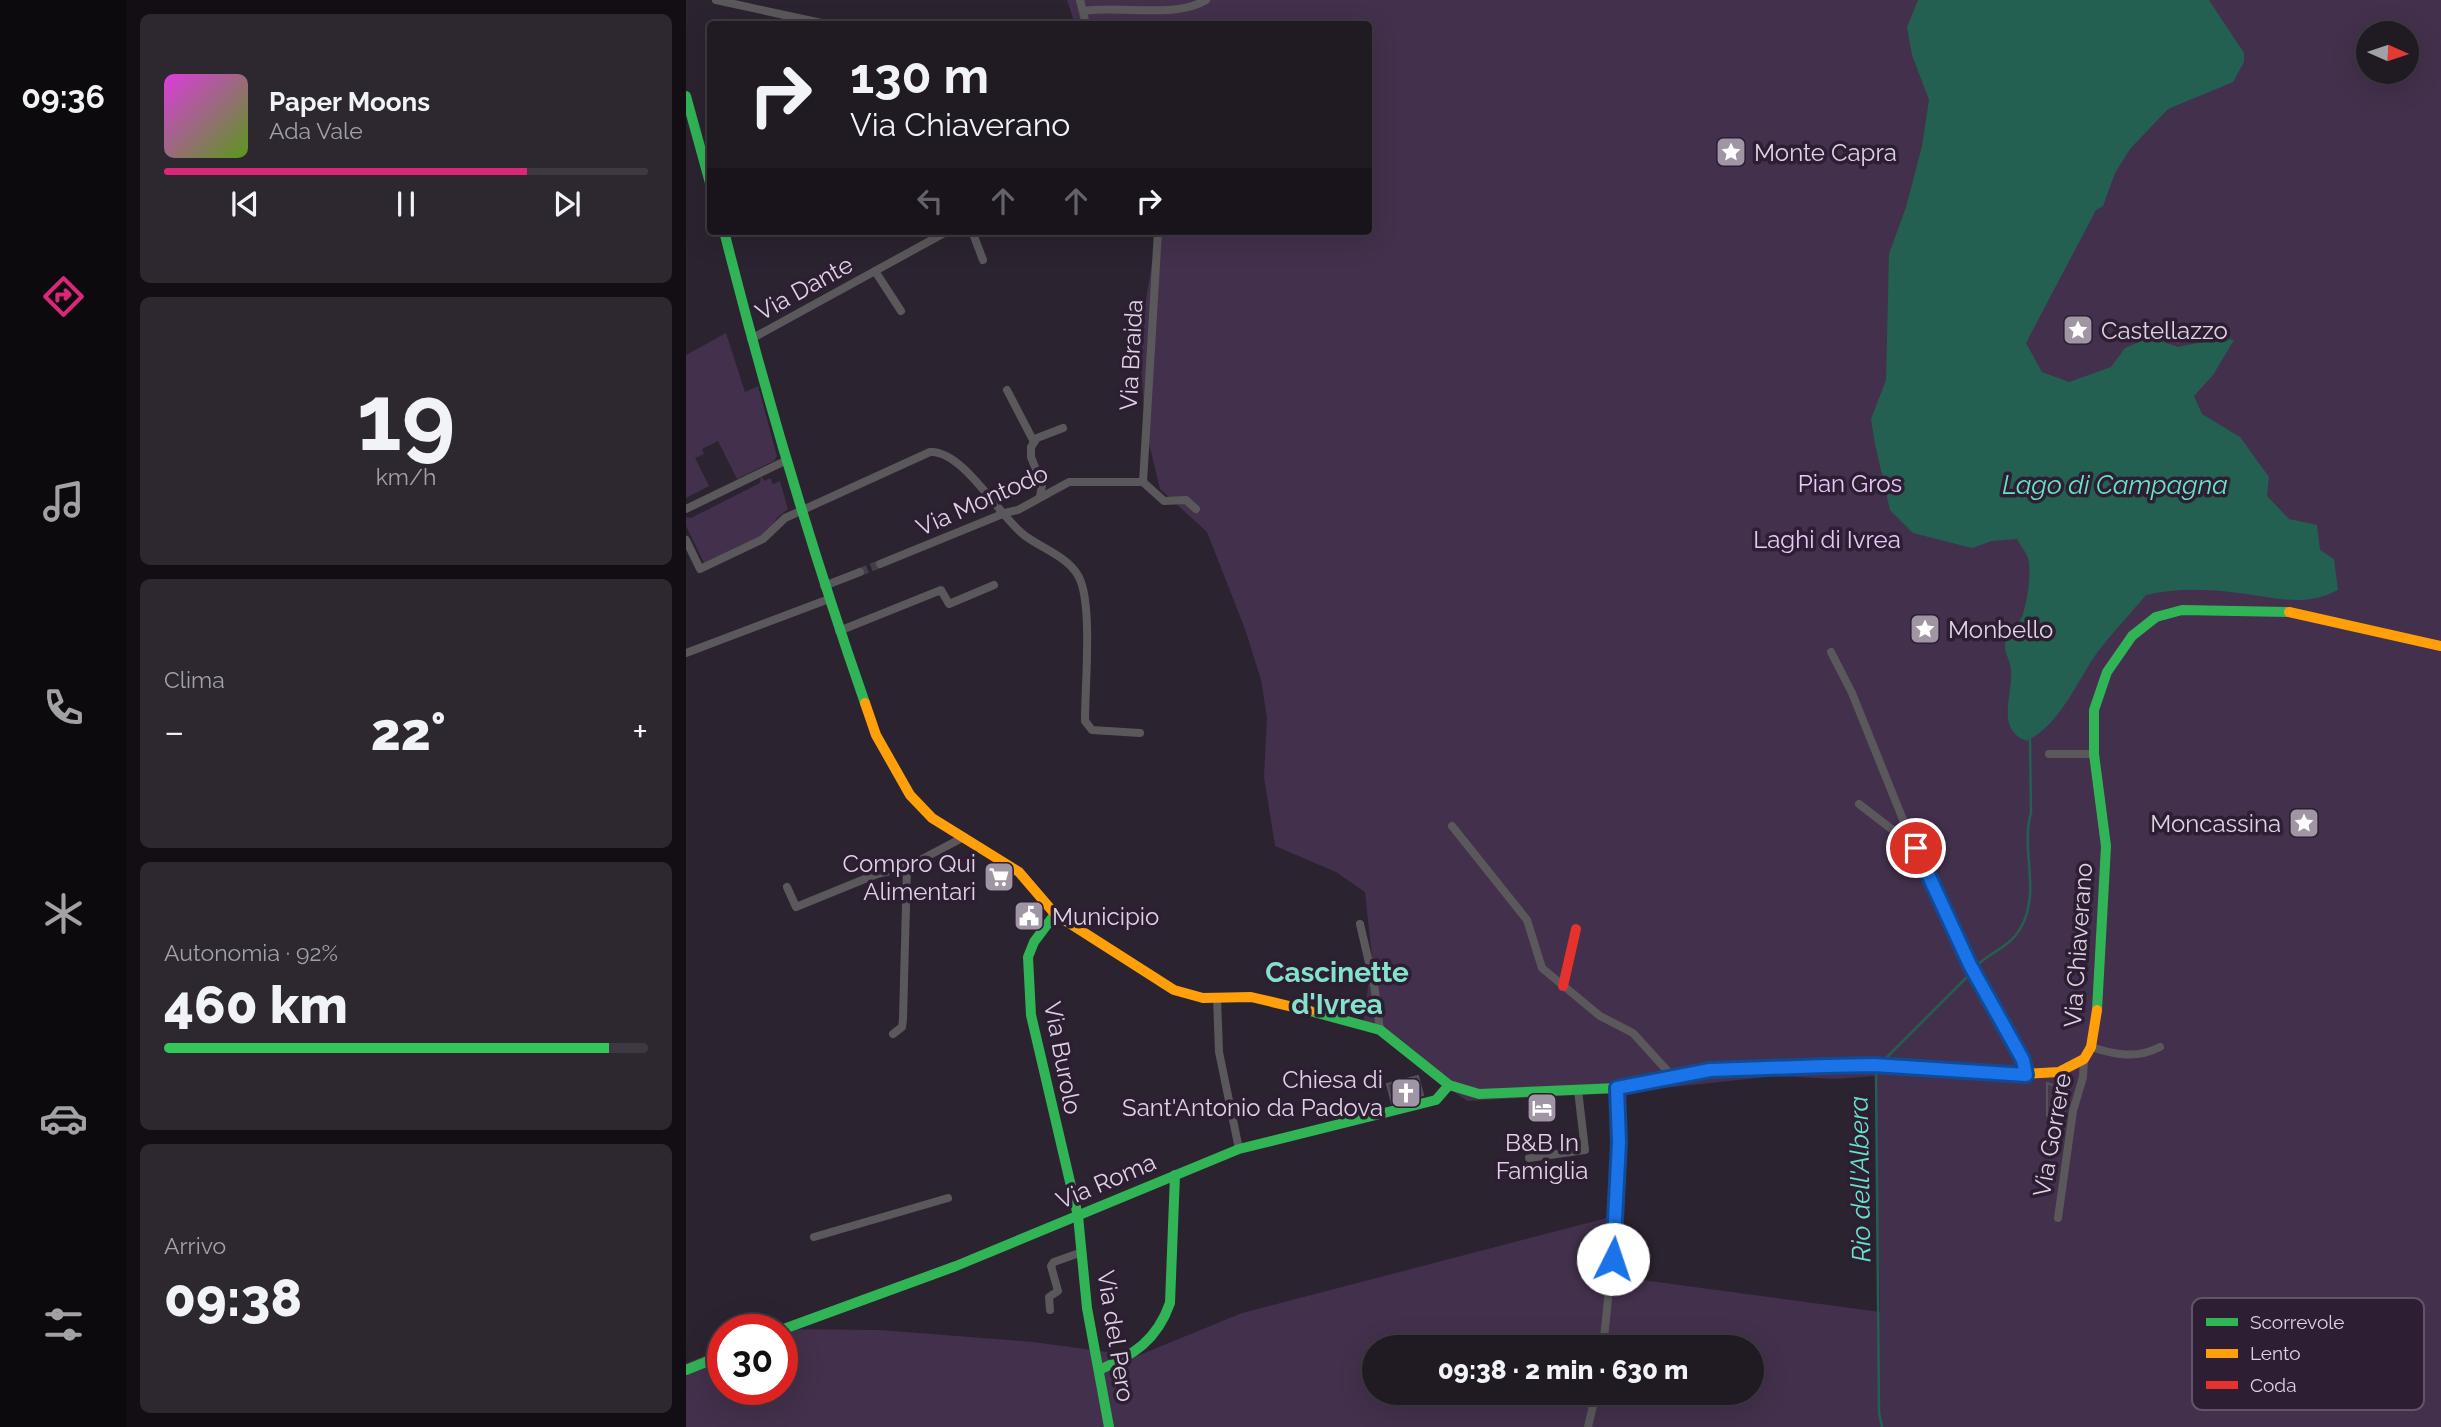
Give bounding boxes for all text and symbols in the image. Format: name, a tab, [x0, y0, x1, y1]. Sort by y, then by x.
north arrow	[2356, 21, 2418, 84]
map controls	[2356, 21, 2419, 84]
text: 130 m	[850, 47, 989, 104]
icon: right	[735, 49, 826, 140]
text: 09:36	[21, 78, 105, 115]
text: Paper Moons	[269, 87, 430, 117]
text: Via Chiaverano	[850, 106, 1070, 143]
text: Ada Vale	[269, 117, 363, 144]
place icon: Monte Capra	[1714, 135, 1748, 169]
place label: Monte Capra	[1754, 138, 1897, 167]
icon: left	[911, 182, 949, 220]
icon: ahead	[984, 182, 1022, 220]
icon: ahead	[1057, 182, 1095, 220]
icon: right	[1130, 182, 1168, 220]
icon: previous	[226, 185, 264, 223]
icon: pause	[387, 185, 425, 223]
icon: next	[548, 185, 586, 223]
street label: Via Dante	[750, 249, 858, 327]
icon: directions	[39, 272, 88, 321]
street label: Via Braida	[1114, 299, 1148, 411]
place icon: Castellazzo	[2061, 313, 2095, 347]
place label: Castellazzo	[2101, 316, 2228, 345]
text: 19	[357, 364, 455, 471]
street label: Via Montodo	[912, 458, 1052, 542]
text: km/h	[376, 463, 436, 490]
park label: Pian Gros	[1798, 469, 1902, 498]
water label: Lago di Campagna	[2002, 470, 2228, 500]
icon: music	[39, 477, 88, 526]
park label: Laghi di Ivrea	[1753, 525, 1901, 554]
place icon: Monbello	[1908, 612, 1942, 646]
place label: Monbello	[1948, 615, 2053, 644]
text: Clima	[164, 666, 225, 693]
icon: phone	[39, 683, 88, 732]
text: 22°	[371, 701, 446, 762]
text: −	[164, 709, 184, 754]
text: +	[632, 709, 648, 754]
place icon: Moncassina	[2287, 806, 2321, 840]
place label: Moncassina	[2150, 809, 2281, 838]
pin	[1886, 818, 1946, 878]
icon: arrive	[1897, 829, 1935, 867]
place label: Compro Qui Alimentari	[842, 849, 976, 906]
supermarket icon: Compro Qui Alimentari	[982, 860, 1016, 894]
street label: Via Chiaverano	[2058, 862, 2098, 1028]
icon: climate	[39, 889, 88, 938]
public building icon: Municipio	[1012, 899, 1046, 933]
place label: Municipio	[1052, 902, 1159, 931]
text: Autonomia · 92%	[164, 939, 338, 966]
district label: Cascinette d'Ivrea	[1265, 956, 1409, 1021]
text: 460 km	[164, 974, 348, 1035]
street label: Via Burolo	[1038, 999, 1088, 1117]
place label: Chiesa di Sant'Antonio da Padova	[1122, 1065, 1383, 1122]
street label: Via Gorrere	[2027, 1071, 2077, 1199]
church icon: Chiesa di Sant'Antonio da Padova	[1389, 1076, 1423, 1110]
hotel icon: B&B In Famiglia	[1525, 1091, 1559, 1125]
icon: car	[39, 1094, 88, 1143]
water label: Rio dell'Albera	[1844, 1096, 1876, 1262]
place label: B&B In Famiglia	[1496, 1128, 1588, 1185]
street label: Via Roma	[1052, 1147, 1160, 1215]
position arrow	[1576, 1222, 1650, 1296]
text: Arrivo	[164, 1232, 226, 1259]
text: 09:38	[164, 1267, 302, 1328]
street label: Via del Pero	[1091, 1268, 1141, 1404]
legend	[2192, 1298, 2424, 1410]
icon: filters	[39, 1300, 88, 1349]
text: Scorrevole	[2250, 1311, 2345, 1333]
speed limit sign: 30	[707, 1314, 798, 1405]
text: Lento	[2250, 1342, 2301, 1364]
text: 09:38 · 2 min · 630 m	[1438, 1355, 1688, 1385]
text: Coda	[2250, 1374, 2297, 1396]

